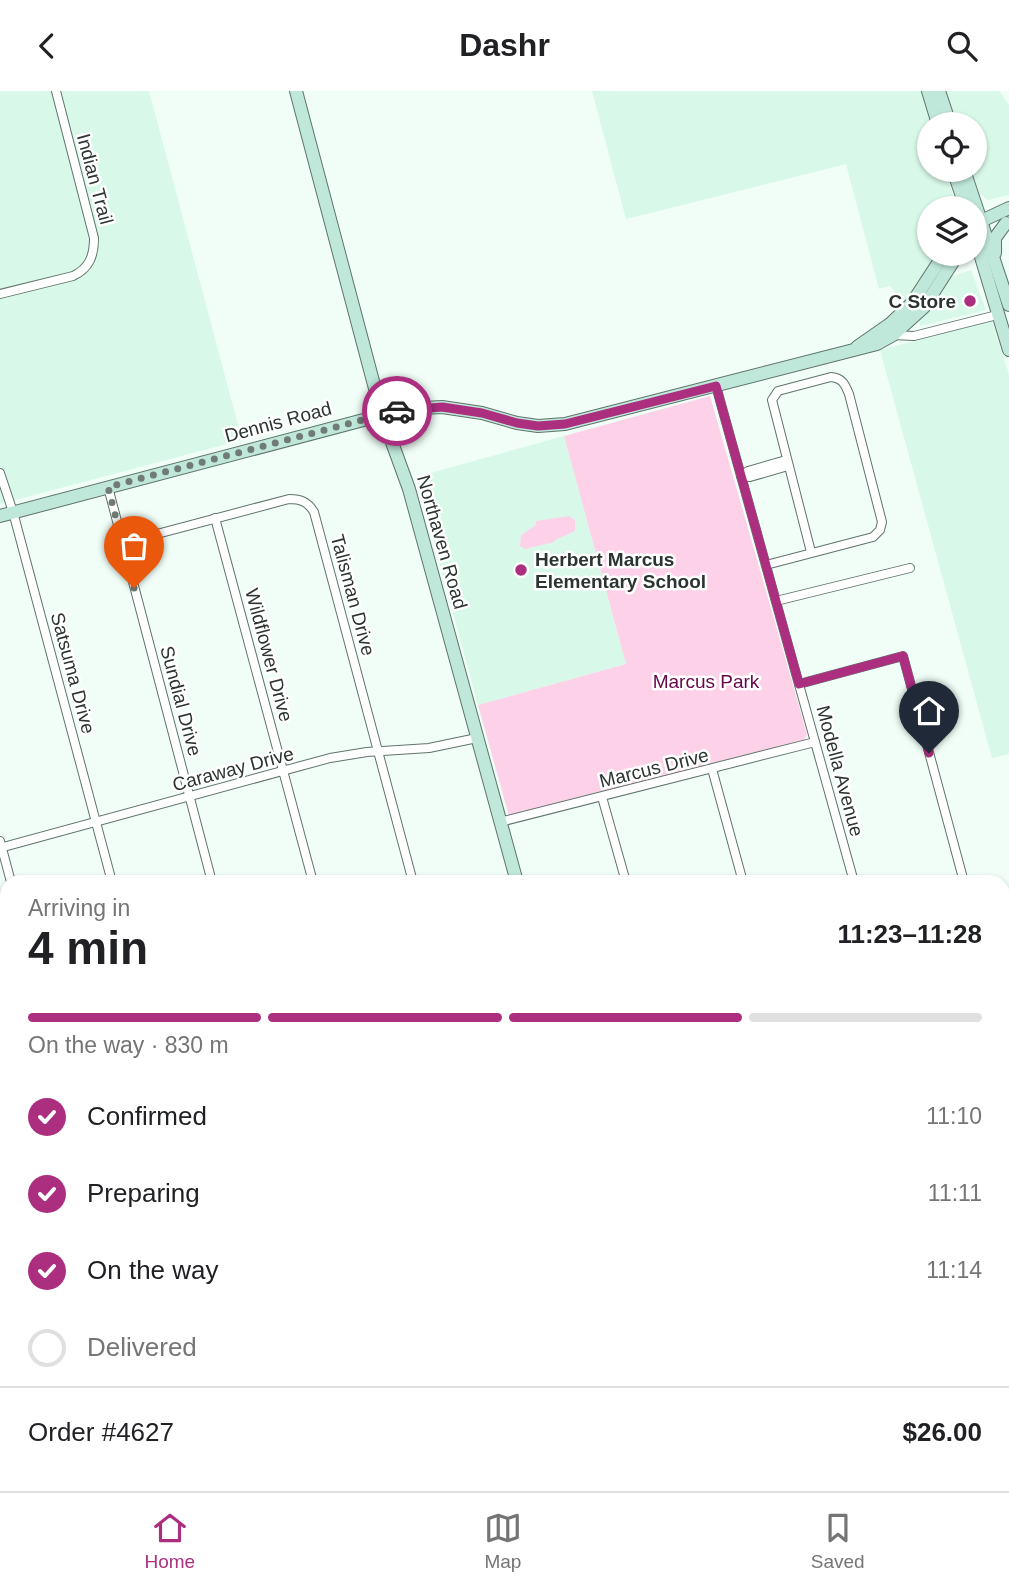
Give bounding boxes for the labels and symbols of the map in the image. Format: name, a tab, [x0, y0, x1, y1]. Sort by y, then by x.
street label: Indian Trail	[73, 131, 117, 227]
place label: C Store	[888, 291, 956, 312]
marker: C Store	[962, 293, 978, 309]
courier	[362, 376, 432, 446]
street label: Dennis Road	[222, 398, 334, 446]
street label: Northaven Road	[413, 473, 471, 611]
pin	[104, 516, 164, 588]
street label: Talisman Drive	[327, 532, 379, 658]
place label: Herbert Marcus Elementary School	[535, 549, 706, 592]
marker: Herbert Marcus Elementary School	[513, 562, 529, 578]
street label: Wildflower Drive	[241, 586, 297, 724]
street label: Satsuma Drive	[47, 610, 99, 736]
street label: Sundial Drive	[156, 644, 206, 758]
park label: Marcus Park	[653, 671, 760, 692]
pin	[899, 681, 959, 753]
street label: Modella Avenue	[812, 703, 868, 839]
street label: Caraway Drive	[170, 743, 296, 795]
street label: Marcus Drive	[597, 744, 711, 792]

